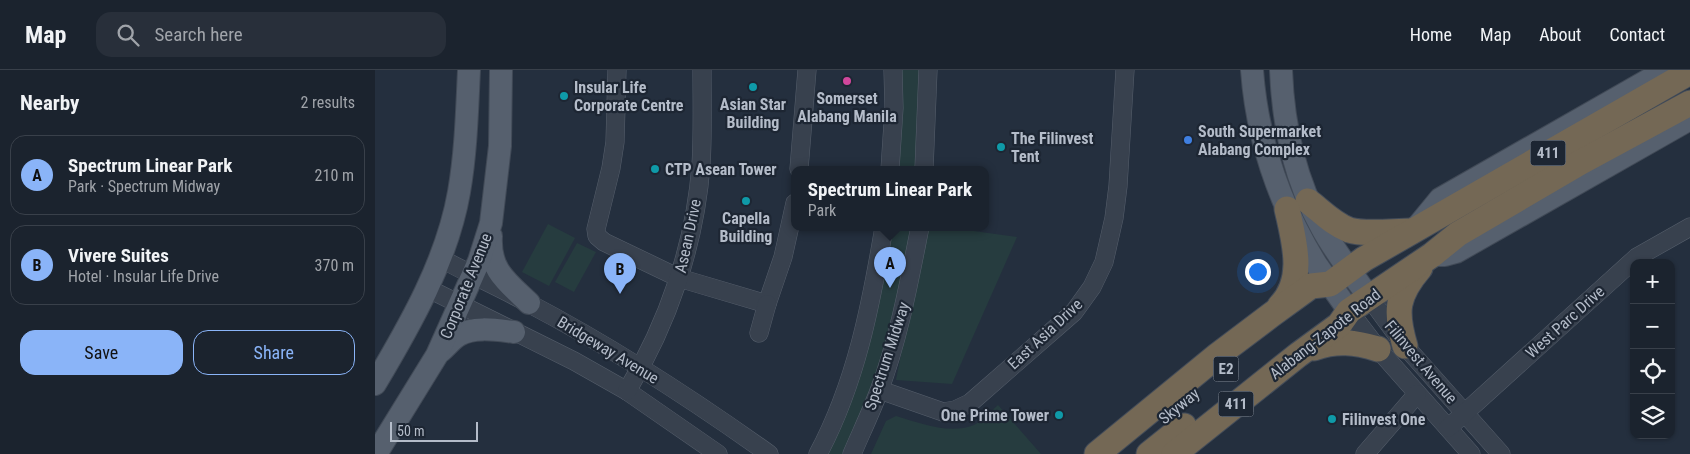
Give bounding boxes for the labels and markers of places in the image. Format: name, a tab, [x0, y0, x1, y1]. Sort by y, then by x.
marker: Somerset Alabang Manila	[841, 75, 853, 87]
place label: Insular Life Corporate Centre	[574, 78, 684, 115]
marker: Asian Star Building	[747, 81, 759, 93]
place label: Somerset Alabang Manila	[797, 89, 897, 126]
marker: Insular Life Corporate Centre	[558, 90, 570, 102]
place label: Asian Star Building	[720, 95, 786, 132]
place label: South Supermarket Alabang Complex	[1198, 122, 1321, 159]
place label: The Filinvest Tent	[1011, 129, 1093, 166]
marker: South Supermarket Alabang Complex	[1182, 134, 1194, 146]
marker: The Filinvest Tent	[995, 141, 1007, 153]
place label: CTP Asean Tower	[665, 160, 777, 179]
marker: CTP Asean Tower	[649, 163, 661, 175]
marker: Capella Building	[740, 195, 752, 207]
place label: Capella Building	[720, 209, 772, 246]
pin: A	[874, 247, 906, 288]
pin: B	[604, 253, 636, 294]
place label: One Prime Tower	[941, 406, 1049, 425]
marker: One Prime Tower	[1053, 409, 1065, 421]
place label: Filinvest One	[1342, 410, 1426, 429]
marker: Filinvest One	[1326, 413, 1338, 425]

